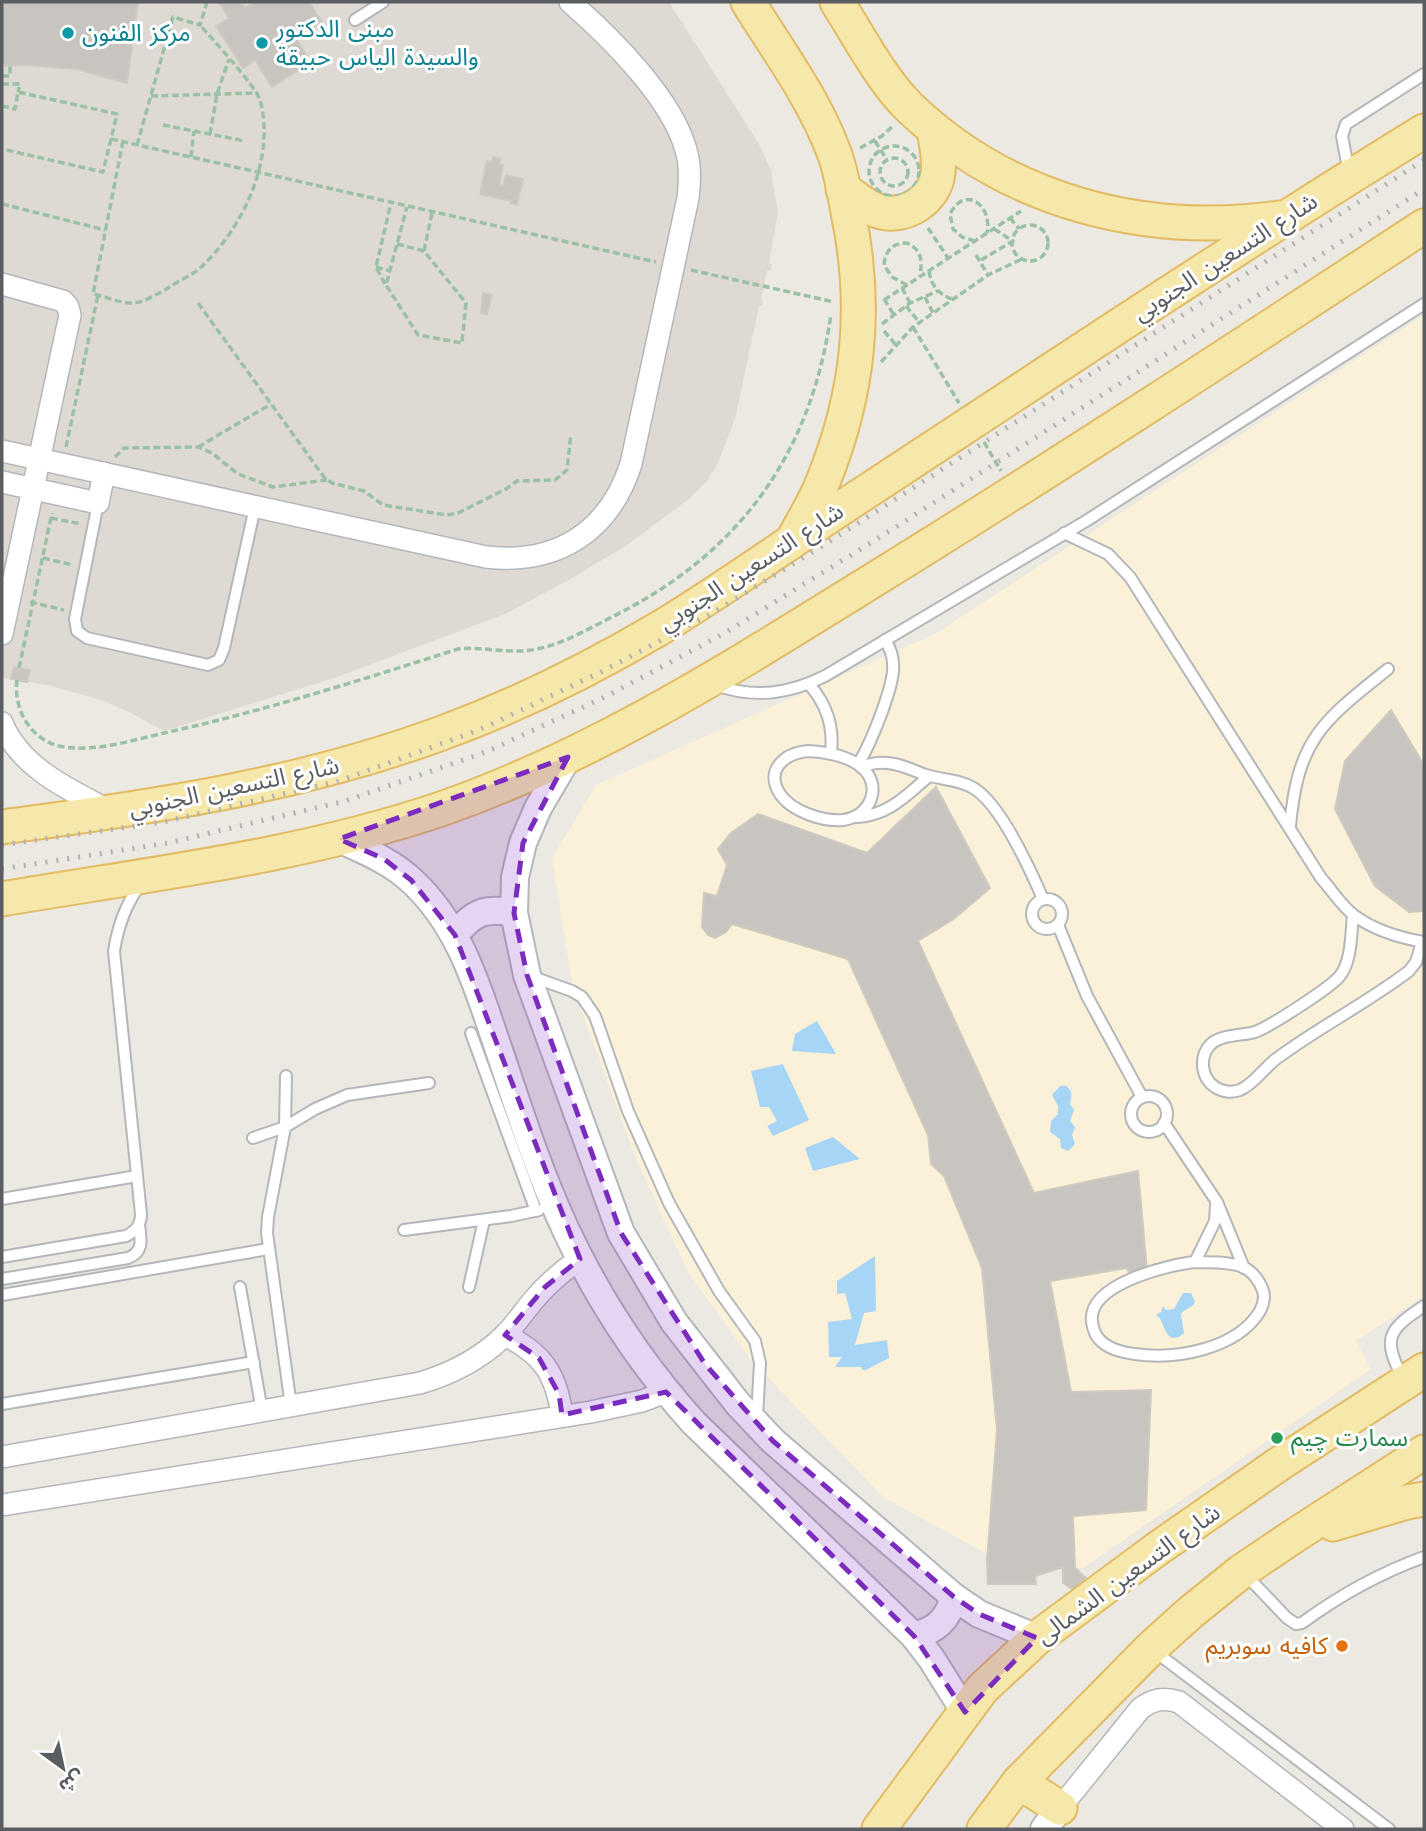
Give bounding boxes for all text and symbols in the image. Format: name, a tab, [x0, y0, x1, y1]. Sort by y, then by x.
place label: مبنى الدكتور والسيدة الياس حبيقة	[275, 15, 479, 71]
place label: مركز الفنون	[82, 19, 191, 47]
marker: مركز الفنون	[60, 25, 76, 41]
marker: مبنى الدكتور والسيدة الياس حبيقة	[254, 35, 270, 51]
street label: شارع التسعين الجنوبي	[1127, 187, 1325, 331]
street label: شارع التسعين الجنوبي	[653, 497, 851, 641]
street label: شارع التسعين الجنوبي	[126, 751, 343, 827]
place label: سمارت چيم	[1291, 1424, 1408, 1455]
marker: سمارت چيم	[1269, 1430, 1285, 1446]
street label: شارع التسعين الشمالى	[1031, 1498, 1227, 1653]
place label: كافيه سوبريم	[1206, 1632, 1329, 1663]
marker: كافيه سوبريم	[1334, 1638, 1350, 1654]
north arrow	[28, 1733, 98, 1803]
text: ش	[55, 1765, 89, 1799]

